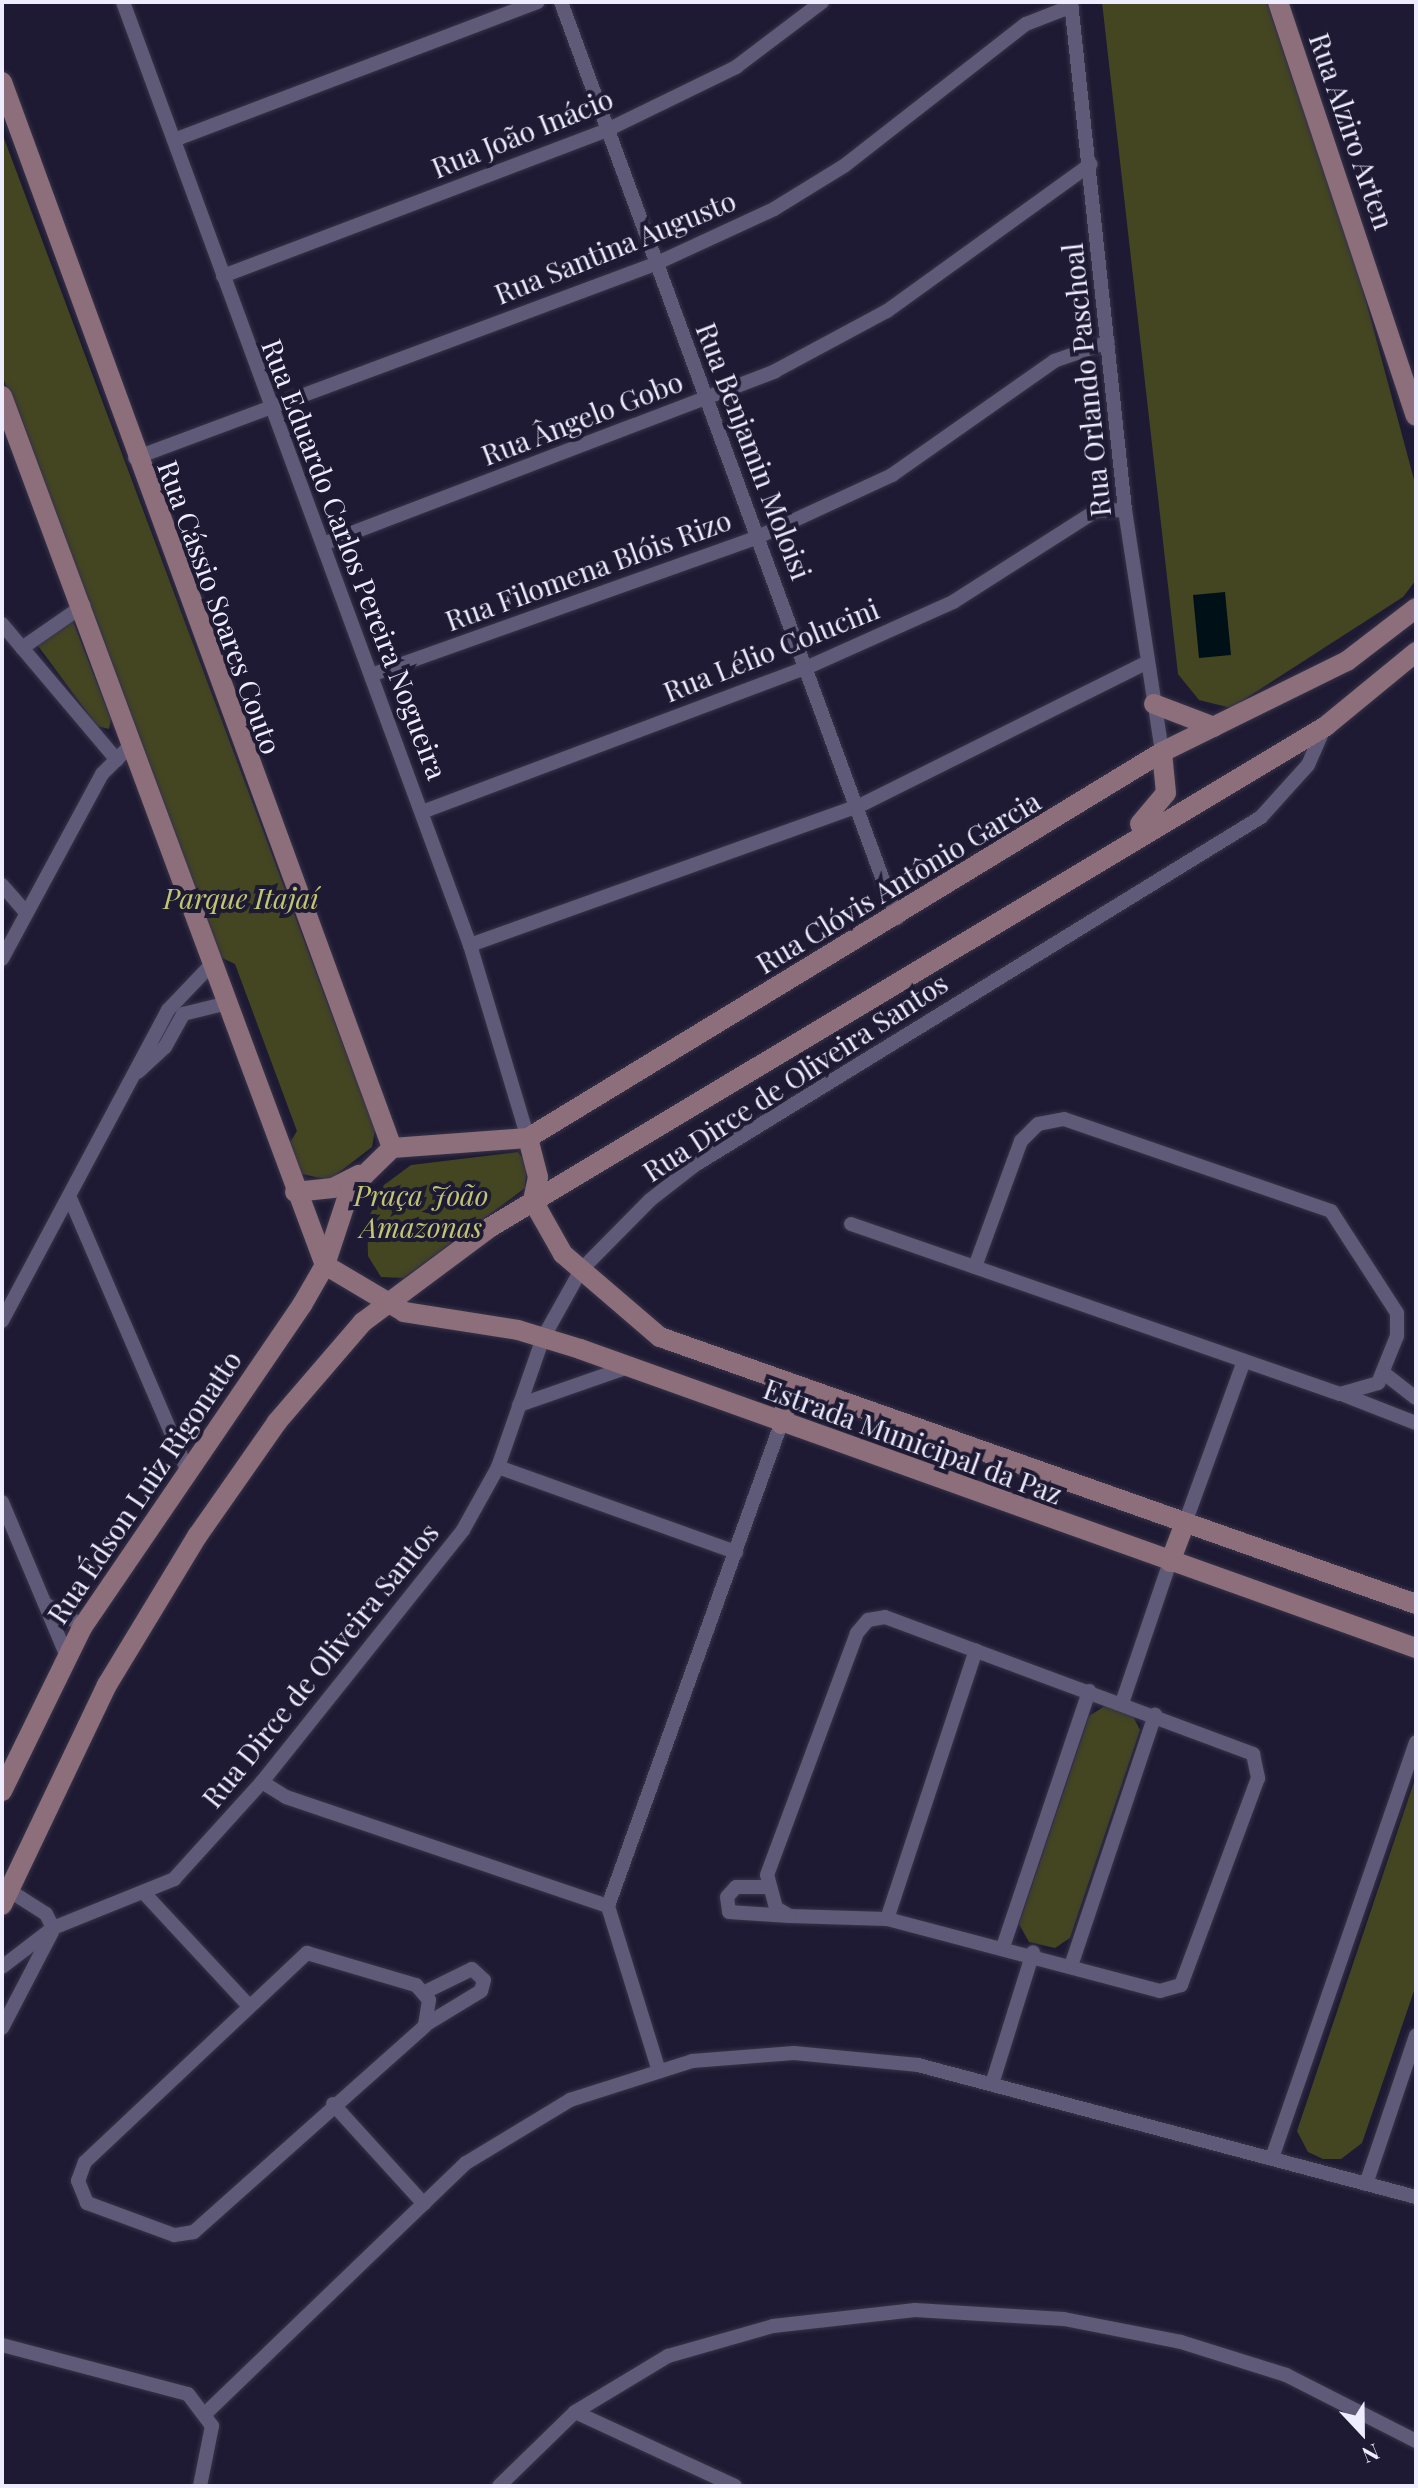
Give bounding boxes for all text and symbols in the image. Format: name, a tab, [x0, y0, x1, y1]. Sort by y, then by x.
street label: Rua Alziro Arten	[1302, 27, 1402, 235]
street label: Rua João Inácio	[426, 81, 618, 185]
street label: Rua Santina Augusto	[489, 183, 741, 311]
street label: Rua Orlando Paschoal	[1055, 241, 1117, 519]
street label: Rua Benjamin Moloisi	[689, 318, 819, 584]
street label: Rua Eduardo Carlos Pereira Nogueira	[255, 334, 455, 784]
street label: Rua Ângelo Gobo	[476, 364, 688, 472]
street label: Rua Cássio Soares Couto	[151, 456, 289, 758]
street label: Rua Filomena Blóis Rizo	[440, 503, 736, 637]
street label: Rua Lélio Colucini	[658, 591, 884, 709]
street label: Rua Clóvis Antônio Garcia	[749, 783, 1047, 981]
park label: Parque Itajaí	[163, 881, 319, 915]
street label: Rua Dirce de Oliveira Santos	[636, 966, 954, 1188]
park label: Praça João Amazonas	[354, 1178, 488, 1244]
street label: Rua Édson Luiz Rigonatto	[40, 1344, 248, 1630]
street label: Estrada Municipal da Paz	[759, 1371, 1067, 1511]
street label: Rua Dirce de Oliveira Santos	[195, 1516, 445, 1814]
north arrow	[1322, 2392, 1402, 2472]
text: N	[1358, 2437, 1384, 2471]

